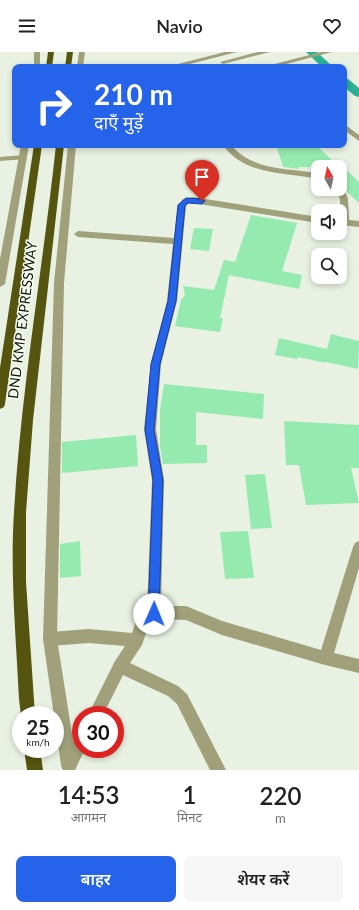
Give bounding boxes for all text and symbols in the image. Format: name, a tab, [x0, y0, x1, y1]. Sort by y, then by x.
icon: menu	[16, 15, 38, 37]
text: Navio	[156, 15, 203, 37]
icon: heart	[321, 15, 343, 37]
text: 210 m	[94, 77, 173, 111]
icon: right	[28, 80, 80, 132]
text: दाएँ मुड़ें	[94, 111, 143, 133]
pin	[185, 160, 219, 201]
north arrow	[311, 160, 347, 196]
map controls	[311, 160, 347, 284]
icon: arrive	[191, 166, 213, 188]
button: sound	[311, 204, 347, 240]
street label: DND KMP EXPRESSWAY	[4, 240, 40, 400]
button: search	[311, 248, 347, 284]
position arrow	[133, 593, 175, 635]
speed limit sign: 30	[72, 706, 124, 758]
text: 25	[26, 715, 50, 739]
text: km/h	[26, 736, 50, 748]
text: 14:53	[58, 780, 119, 809]
text: 1	[183, 780, 196, 809]
text: 220	[260, 781, 301, 810]
text: आगमन	[71, 809, 106, 825]
text: मिनट	[177, 809, 202, 825]
text: m	[275, 810, 286, 826]
button: बाहर	[16, 856, 176, 902]
button: शेयर करें	[184, 856, 343, 902]

